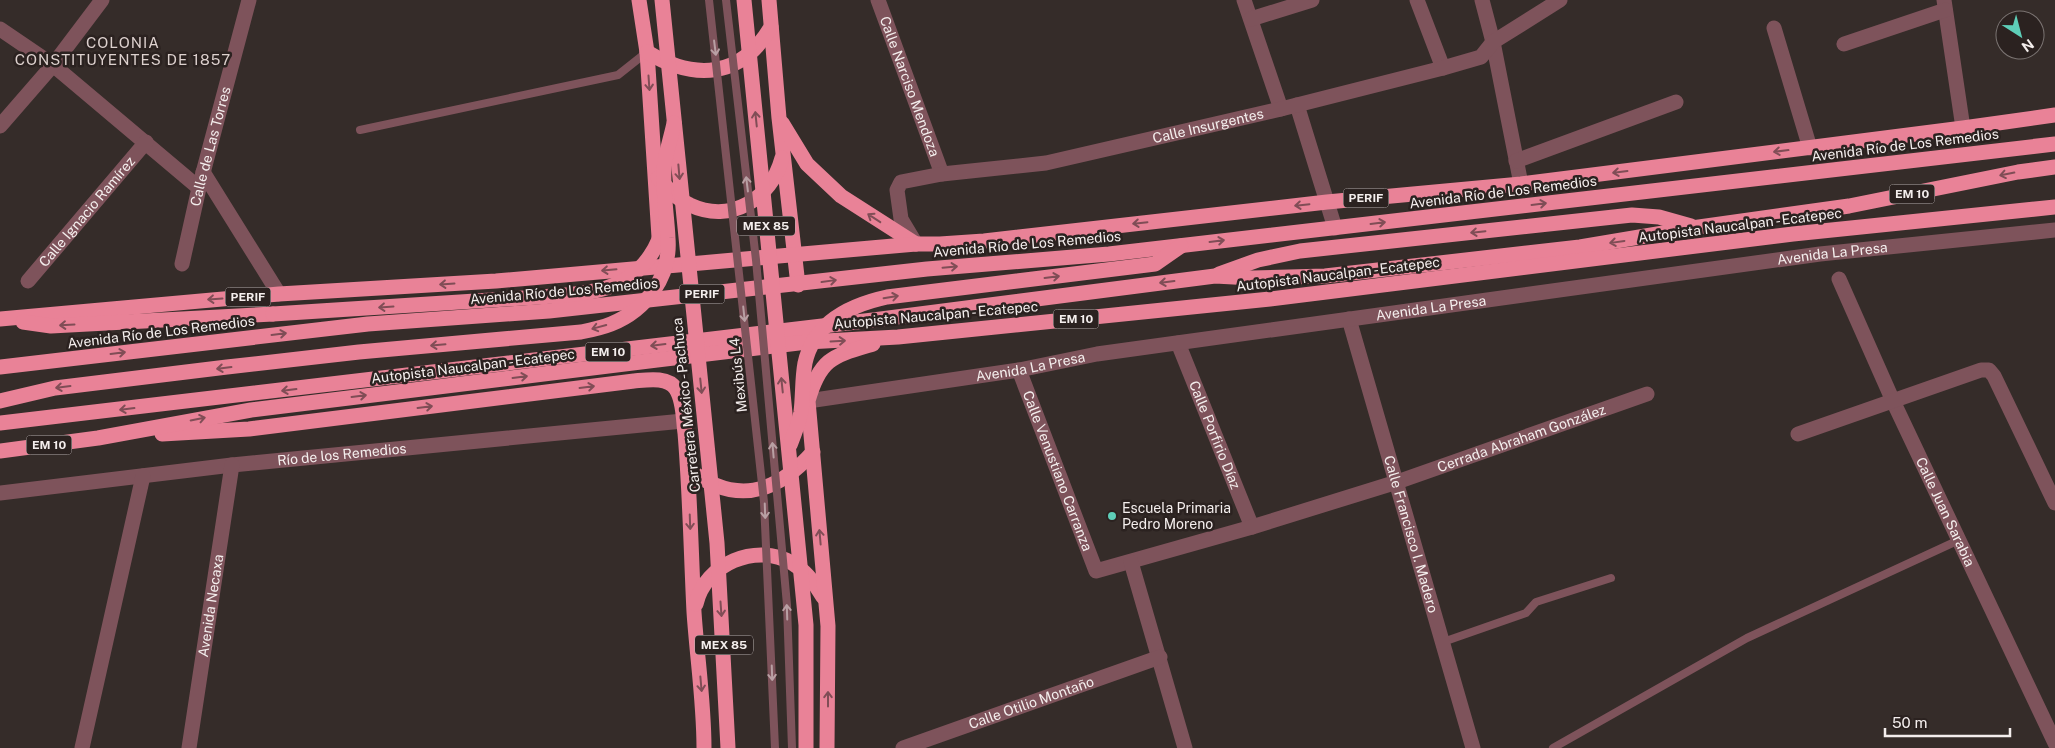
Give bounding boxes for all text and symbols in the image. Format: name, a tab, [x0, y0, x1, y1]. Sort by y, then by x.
north arrow	[1995, 10, 2045, 60]
street label: Calle Narciso Mendoza	[877, 14, 943, 159]
district label: COLONIA CONSTITUYENTES DE 1857	[15, 34, 231, 68]
text: N	[2019, 36, 2037, 55]
one-way arrow	[710, 40, 720, 56]
one-way arrow	[645, 75, 654, 91]
street label: Calle de Las Torres	[187, 85, 234, 208]
street label: Calle Insurgentes	[1151, 105, 1265, 146]
one-way arrow	[751, 111, 760, 127]
street label: Avenida Río de Los Remedios	[1810, 126, 2000, 164]
one-way arrow	[1774, 146, 1790, 156]
street label: Calle Ignacio Ramírez	[36, 153, 138, 270]
one-way arrow	[674, 163, 684, 179]
one-way arrow	[1612, 167, 1628, 177]
one-way arrow	[1999, 170, 2015, 179]
street label: Avenida Río de Los Remedios	[1408, 173, 1598, 211]
one-way arrow	[742, 176, 752, 192]
road number: EM 10	[1890, 184, 1934, 203]
road number: PERIF	[1344, 188, 1388, 208]
one-way arrow	[1531, 199, 1547, 209]
one-way arrow	[1294, 200, 1310, 210]
street label: Autopista Naucalpan - Ecatepec	[1637, 205, 1843, 245]
one-way arrow	[868, 213, 882, 223]
road number: MEX 85	[737, 217, 795, 236]
one-way arrow	[1133, 218, 1149, 228]
one-way arrow	[1370, 218, 1386, 228]
one-way arrow	[1470, 227, 1486, 236]
street label: Avenida Río de Los Remedios	[932, 228, 1122, 260]
one-way arrow	[1208, 236, 1224, 246]
one-way arrow	[1609, 237, 1625, 247]
street label: Avenida La Presa	[1776, 239, 1888, 268]
street label: Autopista Naucalpan - Ecatepec	[1235, 254, 1441, 294]
one-way arrow	[942, 263, 958, 272]
one-way arrow	[602, 266, 618, 275]
one-way arrow	[1043, 272, 1059, 282]
street label: Avenida Río de Los Remedios	[469, 275, 659, 307]
one-way arrow	[821, 275, 837, 285]
one-way arrow	[1159, 277, 1175, 287]
one-way arrow	[439, 279, 455, 288]
road number: PERIF	[680, 284, 724, 304]
road number: PERIF	[226, 288, 270, 306]
one-way arrow	[882, 292, 898, 302]
street label: Avenida La Presa	[1375, 292, 1487, 323]
one-way arrow	[207, 295, 223, 304]
street label: Autopista Naucalpan - Ecatepec	[833, 298, 1039, 332]
one-way arrow	[378, 302, 394, 311]
one-way arrow	[739, 306, 749, 322]
road number: EM 10	[1054, 310, 1098, 328]
street label: Avenida Río de Los Remedios	[66, 313, 256, 351]
street label: Carretera México - Pachuca	[669, 317, 703, 493]
one-way arrow	[59, 321, 75, 330]
one-way arrow	[592, 323, 608, 333]
one-way arrow	[271, 329, 287, 339]
one-way arrow	[829, 336, 845, 345]
street label: Mexibús L4	[726, 337, 750, 413]
one-way arrow	[430, 340, 446, 349]
one-way arrow	[651, 341, 667, 351]
road number: EM 10	[586, 342, 630, 362]
street label: Autopista Naucalpan - Ecatepec	[370, 346, 576, 386]
one-way arrow	[110, 348, 126, 358]
street label: Avenida La Presa	[974, 349, 1087, 384]
one-way arrow	[216, 363, 232, 373]
one-way arrow	[512, 372, 528, 382]
one-way arrow	[696, 377, 705, 393]
one-way arrow	[777, 378, 787, 394]
street label: Calle Porfirio Díaz	[1186, 378, 1244, 492]
one-way arrow	[55, 382, 71, 392]
one-way arrow	[578, 382, 594, 392]
one-way arrow	[281, 385, 297, 395]
street label: Calle Venustiano Carranza	[1020, 388, 1096, 553]
one-way arrow	[350, 391, 366, 401]
street label: Cerrada Abraham González	[1435, 401, 1608, 475]
one-way arrow	[417, 402, 433, 412]
one-way arrow	[120, 404, 136, 414]
one-way arrow	[189, 414, 205, 424]
road number: EM 10	[27, 436, 72, 454]
street label: Río de los Remedios	[276, 440, 407, 469]
one-way arrow	[768, 442, 778, 458]
street label: Calle Francisco I. Madero	[1381, 454, 1442, 615]
street label: Calle Juan Sarabia	[1913, 455, 1978, 569]
place label: Escuela Primaria Pedro Moreno	[1122, 500, 1231, 532]
one-way arrow	[760, 502, 769, 518]
marker: Escuela Primaria Pedro Moreno	[1106, 510, 1118, 522]
one-way arrow	[686, 513, 695, 529]
one-way arrow	[815, 529, 824, 545]
street label: Avenida Necaxa	[195, 553, 226, 658]
one-way arrow	[717, 601, 726, 617]
one-way arrow	[783, 604, 792, 620]
road number: MEX 85	[695, 636, 753, 654]
one-way arrow	[767, 665, 776, 681]
street label: Calle Otilio Montaño	[966, 673, 1096, 732]
one-way arrow	[696, 675, 705, 691]
one-way arrow	[823, 692, 833, 708]
scale bar	[1885, 706, 2010, 738]
text: 50 m	[1892, 714, 1927, 731]

